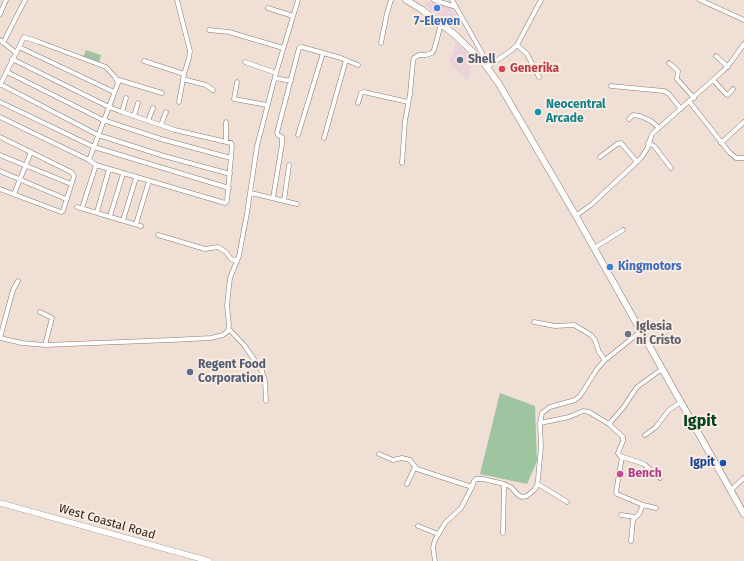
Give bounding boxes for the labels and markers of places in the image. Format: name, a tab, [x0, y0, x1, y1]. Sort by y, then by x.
marker: 7-Eleven	[432, 3, 442, 13]
place label: 7-Eleven	[414, 15, 460, 29]
place label: Shell	[468, 53, 496, 67]
marker: Shell	[455, 55, 465, 65]
place label: Generika	[510, 62, 559, 76]
marker: Generika	[497, 64, 507, 74]
place label: Neocentral Arcade	[546, 98, 606, 126]
marker: Neocentral Arcade	[533, 107, 543, 117]
place label: Kingmotors	[618, 260, 682, 274]
marker: Kingmotors	[605, 262, 615, 272]
place label: Iglesia ni Cristo	[636, 320, 681, 348]
marker: Iglesia ni Cristo	[623, 329, 633, 339]
place label: Regent Food Corporation	[198, 358, 266, 386]
marker: Regent Food Corporation	[185, 367, 195, 377]
place label: Igpit	[690, 456, 715, 470]
marker: Igpit	[718, 458, 728, 468]
place label: Bench	[628, 467, 662, 481]
marker: Bench	[615, 469, 625, 479]

